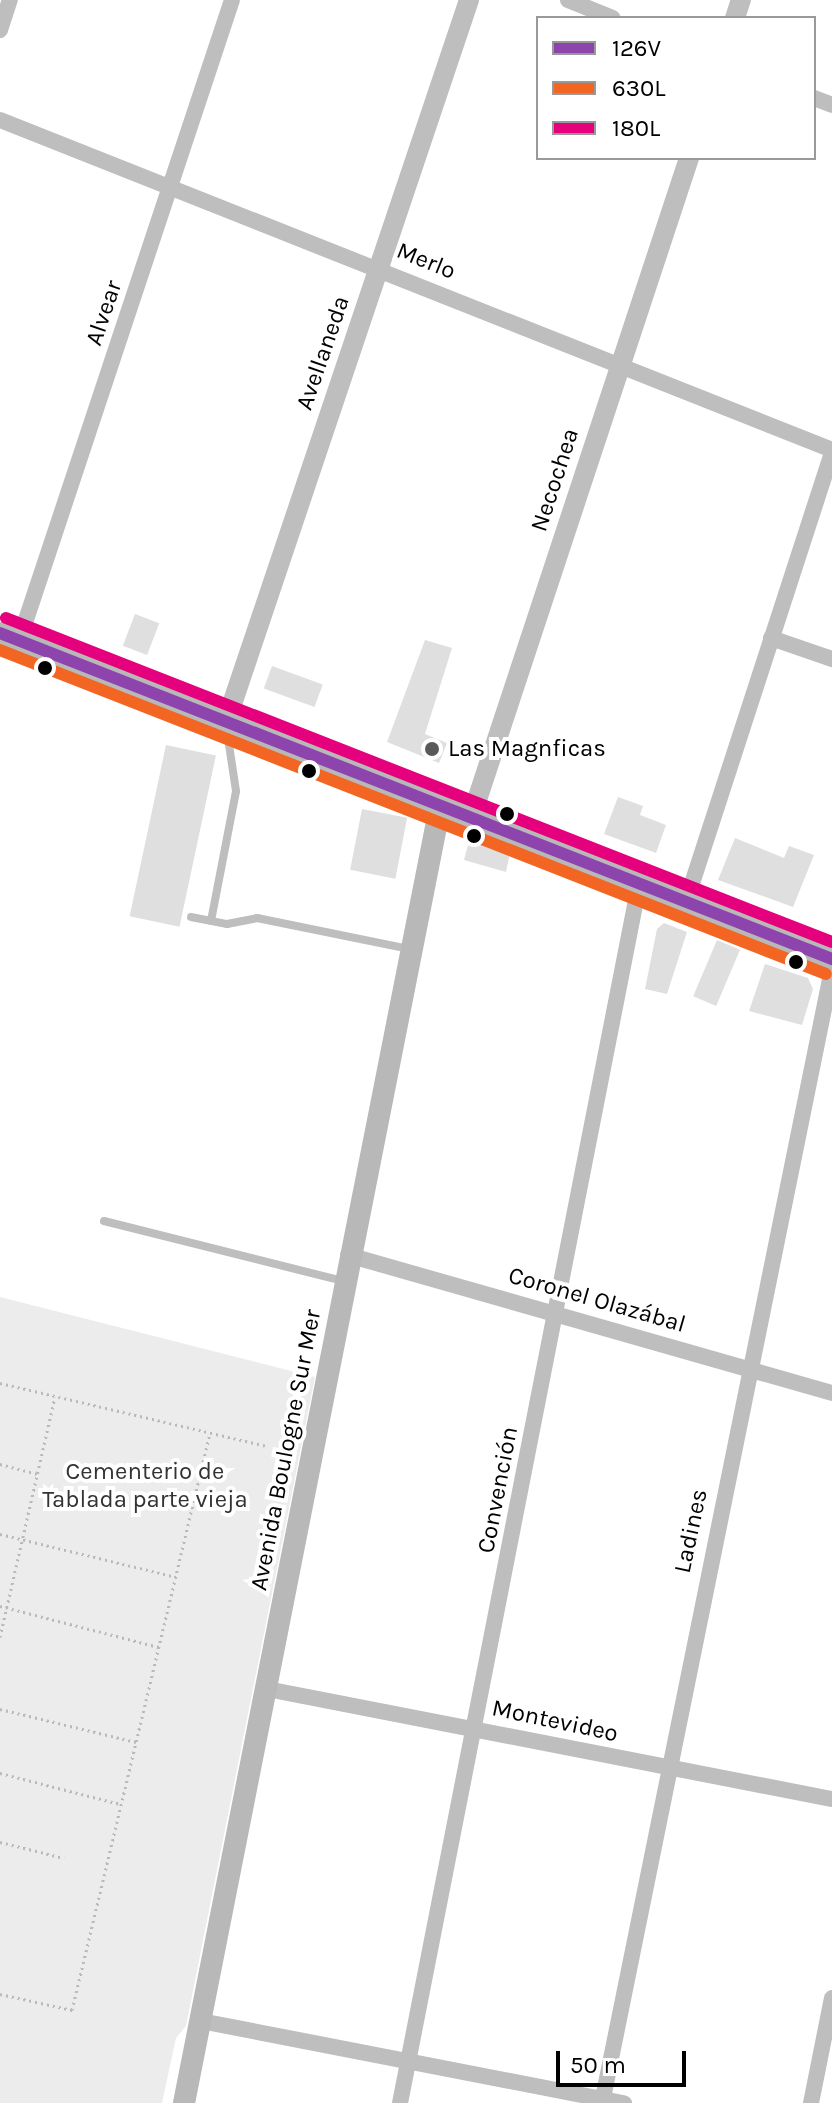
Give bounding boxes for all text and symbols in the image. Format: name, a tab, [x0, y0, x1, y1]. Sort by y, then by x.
legend	[536, 16, 816, 160]
text: 126V	[612, 34, 661, 62]
text: 630L	[612, 74, 665, 102]
text: 180L	[612, 114, 660, 142]
street label: Merlo	[392, 236, 460, 286]
street label: Alvear	[80, 277, 128, 349]
street label: Avellaneda	[290, 292, 356, 414]
street label: Necochea	[525, 425, 585, 535]
unlabelled marker	[37, 660, 53, 676]
place label: Las Magnficas	[448, 735, 606, 763]
marker: Las Magnficas	[423, 740, 441, 758]
unlabelled marker	[301, 763, 317, 779]
unlabelled marker	[499, 806, 515, 822]
unlabelled marker	[466, 828, 482, 844]
unlabelled marker	[788, 954, 804, 970]
street label: Coronel Olazábal	[505, 1261, 689, 1339]
street label: Avenida Boulogne Sur Mer	[245, 1307, 327, 1593]
street label: Convención	[472, 1424, 524, 1556]
park label: Cementerio de Tablada parte vieja	[42, 1458, 248, 1514]
street label: Ladines	[668, 1486, 714, 1576]
street label: Montevideo	[489, 1694, 621, 1748]
scale bar	[560, 2035, 690, 2085]
text: 50 m	[570, 2051, 626, 2079]

